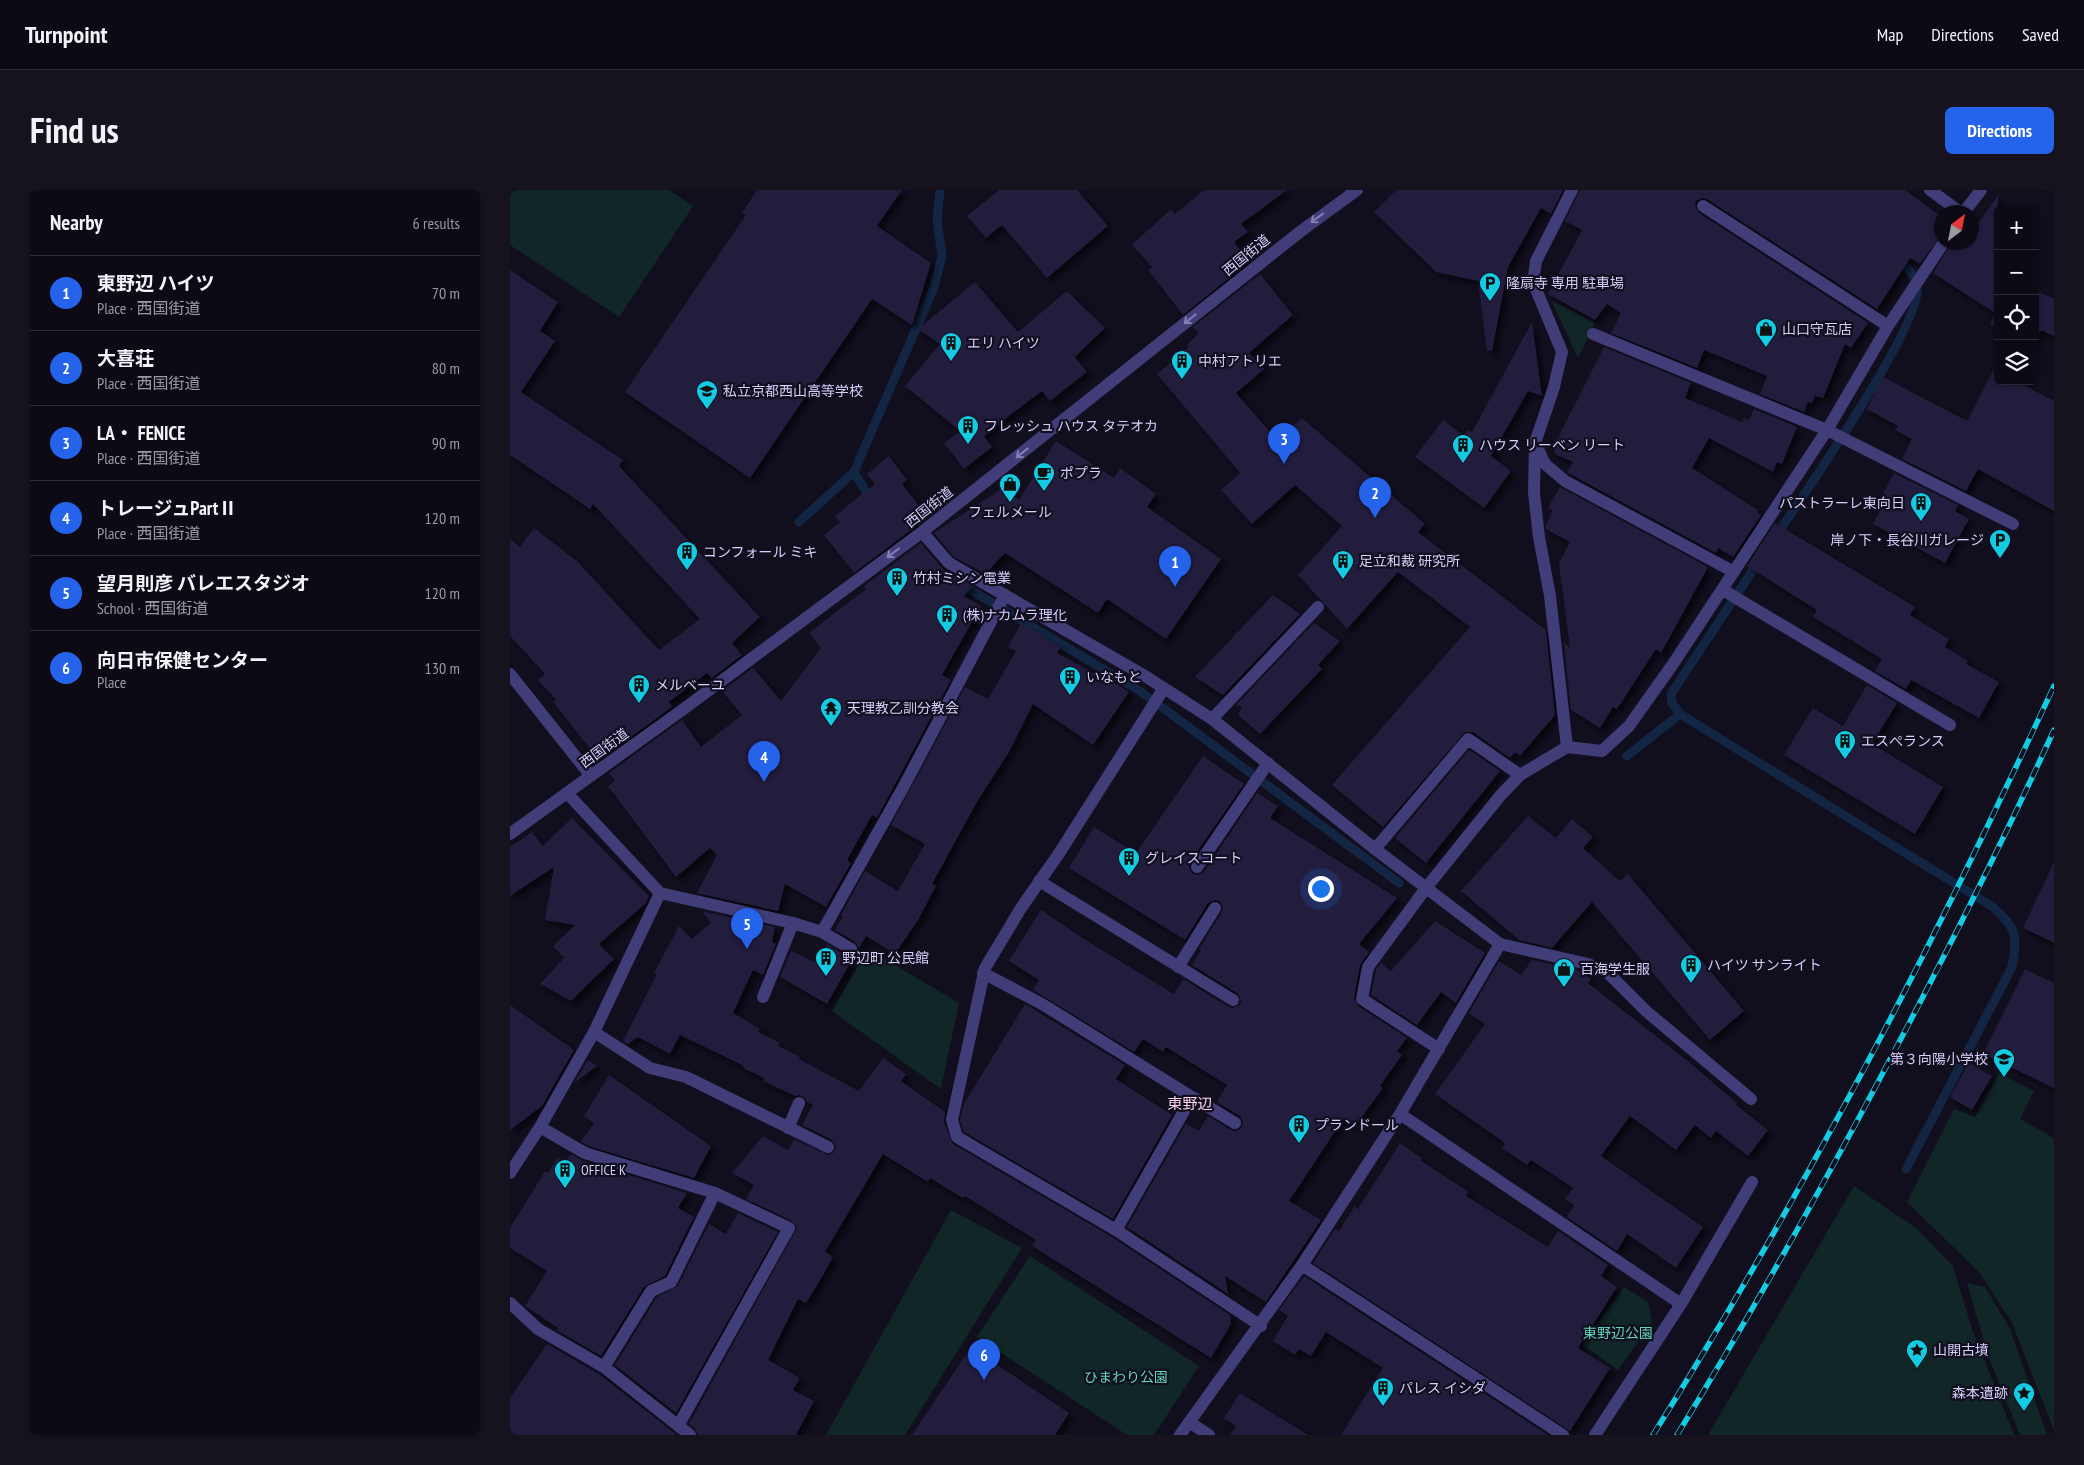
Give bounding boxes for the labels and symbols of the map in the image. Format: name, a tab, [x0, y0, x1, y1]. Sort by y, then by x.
north arrow	[1934, 205, 1979, 250]
one-way arrow	[1311, 213, 1324, 224]
street label: 西国街道	[1219, 230, 1273, 280]
parking icon: 隆扇寺 専用 駐車場	[1478, 271, 1502, 302]
place label: 隆扇寺 専用 駐車場	[1506, 274, 1624, 292]
one-way arrow	[1184, 314, 1197, 325]
shop icon: 山口守瓦店	[1754, 317, 1778, 348]
place label: 山口守瓦店	[1782, 320, 1852, 338]
building icon: エリ ハイツ	[939, 331, 963, 362]
place label: エリ ハイツ	[967, 334, 1040, 352]
building icon: 中村アトリエ	[1170, 349, 1194, 380]
place label: 中村アトリエ	[1198, 352, 1282, 370]
school or university icon: 私立京都西山高等学校	[695, 379, 719, 410]
place label: 私立京都西山高等学校	[723, 382, 863, 400]
building icon: フレッシュ ハウス タテオカ	[956, 414, 980, 445]
place label: フレッシュ ハウス タテオカ	[984, 417, 1158, 435]
pin: 3	[1268, 423, 1300, 464]
building icon: ハウス リーベン リート	[1451, 433, 1475, 464]
place label: ハウス リーベン リート	[1479, 436, 1625, 454]
one-way arrow	[1016, 448, 1029, 459]
cafe icon: ポプラ	[1032, 461, 1056, 492]
place label: ポプラ	[1060, 464, 1102, 482]
shop icon: フェルメール	[998, 472, 1022, 503]
pin: 2	[1359, 477, 1391, 518]
street label: 西国街道	[901, 483, 957, 531]
building icon: パストラーレ東向日	[1909, 491, 1933, 522]
place label: パストラーレ東向日	[1779, 494, 1905, 512]
place label: フェルメール	[968, 503, 1052, 521]
parking icon: 岸ノ下・長谷川ガレージ	[1988, 528, 2012, 559]
place label: 岸ノ下・長谷川ガレージ	[1830, 531, 1984, 549]
building icon: コンフォール ミキ	[675, 540, 699, 571]
place label: コンフォール ミキ	[703, 543, 818, 561]
pin: 1	[1159, 546, 1191, 587]
one-way arrow	[886, 548, 900, 558]
building icon: 足立和裁 研究所	[1331, 549, 1355, 580]
place label: 足立和裁 研究所	[1359, 552, 1460, 570]
building icon: 竹村ミシン電業	[885, 566, 909, 597]
place label: 竹村ミシン電業	[913, 569, 1011, 587]
building icon: (株)ナカムラ理化	[935, 603, 959, 634]
place label: (株)ナカムラ理化	[963, 606, 1067, 624]
building icon: いなもと	[1058, 665, 1082, 696]
place label: いなもと	[1086, 668, 1142, 686]
building icon: メルベーユ	[627, 673, 651, 704]
place label: メルベーユ	[655, 676, 725, 694]
temple icon: 天理教乙訓分教会	[819, 696, 843, 727]
place label: 天理教乙訓分教会	[847, 699, 959, 717]
street label: 西国街道	[576, 724, 632, 772]
building icon: エスぺランス	[1833, 729, 1857, 760]
place label: エスぺランス	[1861, 732, 1945, 750]
pin: 4	[748, 741, 780, 782]
building icon: グレイスコート	[1117, 846, 1141, 877]
place label: グレイスコート	[1145, 849, 1243, 867]
your location	[1308, 876, 1334, 902]
pin: 5	[731, 908, 763, 949]
building icon: 野辺町 公民館	[814, 946, 838, 977]
place label: 野辺町 公民館	[842, 949, 929, 967]
building icon: ハイツ サンライト	[1679, 953, 1703, 984]
place label: ハイツ サンライト	[1707, 956, 1822, 974]
shop icon: 百海学生服	[1552, 957, 1576, 988]
place label: 百海学生服	[1580, 960, 1650, 978]
school or university icon: 第３向陽小学校	[1992, 1047, 2016, 1078]
place label: 第３向陽小学校	[1890, 1050, 1988, 1068]
district label: 東野辺	[1167, 1094, 1213, 1113]
building icon: プランドール	[1287, 1113, 1311, 1144]
place label: プランドール	[1315, 1116, 1399, 1134]
building icon: OFFICE K	[553, 1158, 577, 1189]
place label: OFFICE K	[581, 1161, 626, 1179]
park label: 東野辺公園	[1583, 1324, 1653, 1342]
place icon: 山開古墳	[1905, 1338, 1929, 1369]
pin: 6	[968, 1339, 1000, 1380]
place label: 山開古墳	[1933, 1341, 1989, 1359]
park label: ひまわり公園	[1084, 1368, 1168, 1386]
building icon: パレス イシダ	[1371, 1376, 1395, 1407]
place label: パレス イシダ	[1399, 1379, 1486, 1397]
place icon: 森本遺跡	[2012, 1381, 2036, 1412]
place label: 森本遺跡	[1952, 1384, 2008, 1402]

